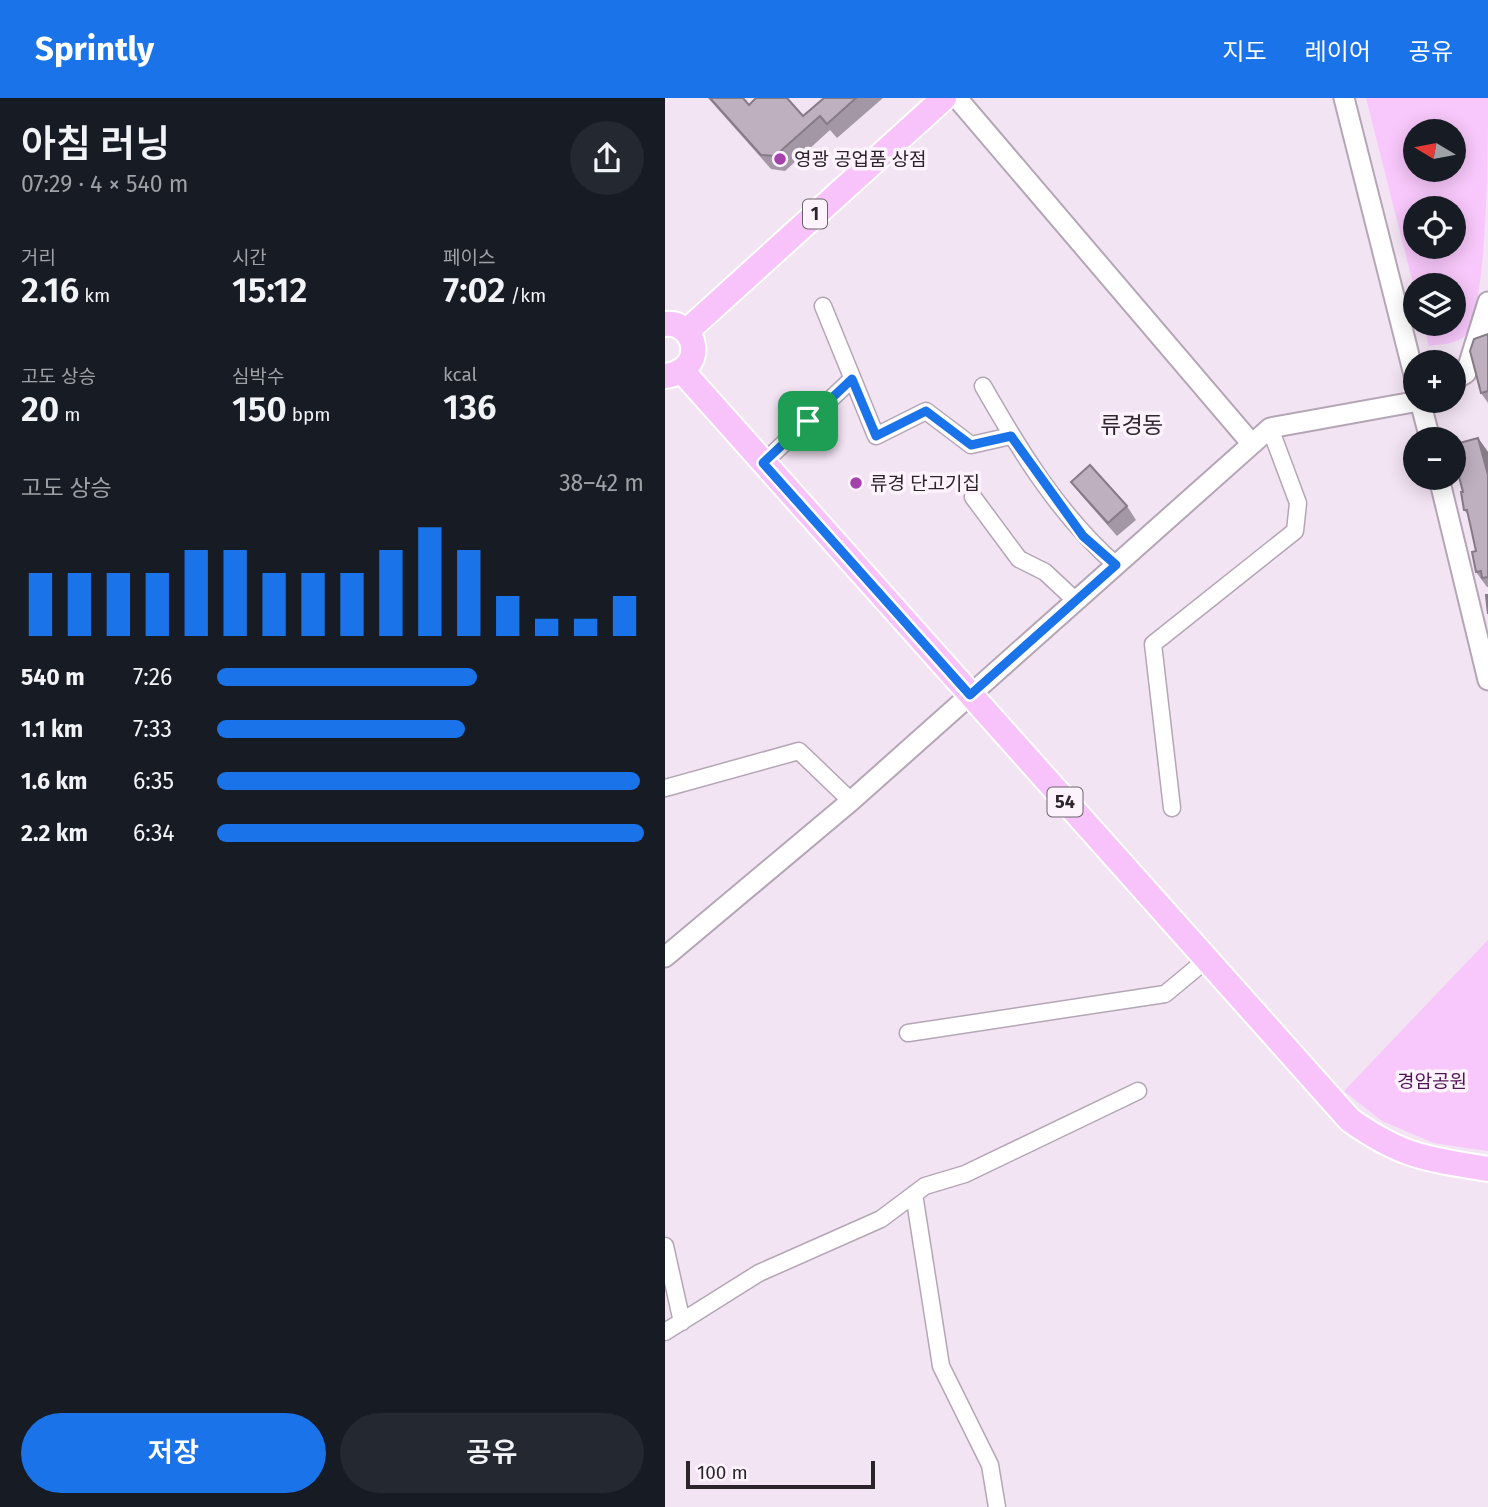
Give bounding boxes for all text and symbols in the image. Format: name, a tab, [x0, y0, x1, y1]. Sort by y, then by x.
text: Sprintly	[35, 29, 154, 69]
text: 지도	[1222, 38, 1267, 66]
text: 레이어	[1305, 38, 1371, 66]
text: 공유	[1409, 38, 1453, 66]
north arrow	[1403, 119, 1467, 182]
map controls	[1403, 119, 1466, 490]
text: 아침 러닝	[21, 121, 170, 167]
button: share	[570, 121, 644, 195]
place label: 영광 공업품 상점	[794, 148, 926, 171]
marker: 영광 공업품 상점	[772, 151, 788, 167]
text: 07:29 · 4 × 540 m	[21, 170, 188, 198]
button: locate	[1403, 196, 1466, 259]
road number: 1	[803, 200, 827, 229]
text: 거리	[21, 246, 56, 269]
text: 시간	[232, 246, 267, 269]
text: 페이스	[443, 246, 495, 269]
text: 2.16	[21, 269, 79, 311]
text: 15:12	[232, 269, 307, 311]
text: 7:02	[443, 269, 505, 311]
button: layers	[1403, 273, 1466, 336]
text: km	[79, 284, 110, 307]
text: /km	[505, 284, 546, 307]
button: +	[1403, 350, 1466, 413]
text: kcal	[443, 363, 477, 386]
text: 고도 상승	[21, 365, 96, 388]
text: 심박수	[232, 365, 284, 388]
text: 136	[443, 386, 496, 428]
text: 20	[21, 388, 59, 430]
text: 150	[232, 388, 287, 430]
pin	[778, 391, 838, 451]
icon: arrive	[789, 402, 827, 440]
text: m	[59, 403, 81, 426]
text: bpm	[287, 403, 331, 426]
district label: 류경동	[1100, 411, 1164, 439]
button: −	[1403, 427, 1466, 490]
text: 38–42 m	[559, 469, 644, 497]
place label: 류경 단고기집	[870, 472, 980, 495]
text: 고도 상승	[21, 474, 112, 502]
marker: 류경 단고기집	[848, 475, 864, 491]
text: 540 m	[21, 663, 85, 691]
text: 7:26	[133, 663, 172, 691]
text: 1.1 km	[21, 715, 83, 743]
text: 7:33	[133, 715, 172, 743]
text: 1.6 km	[21, 767, 88, 795]
text: 6:35	[133, 767, 174, 795]
road number: 54	[1047, 788, 1083, 816]
text: 2.2 km	[21, 819, 88, 847]
text: 6:34	[133, 819, 175, 847]
park label: 경암공원	[1397, 1070, 1467, 1093]
button: 저장	[21, 1413, 326, 1493]
button: 공유	[340, 1413, 644, 1493]
scale bar	[686, 1458, 875, 1490]
text: 100 m	[697, 1461, 748, 1484]

